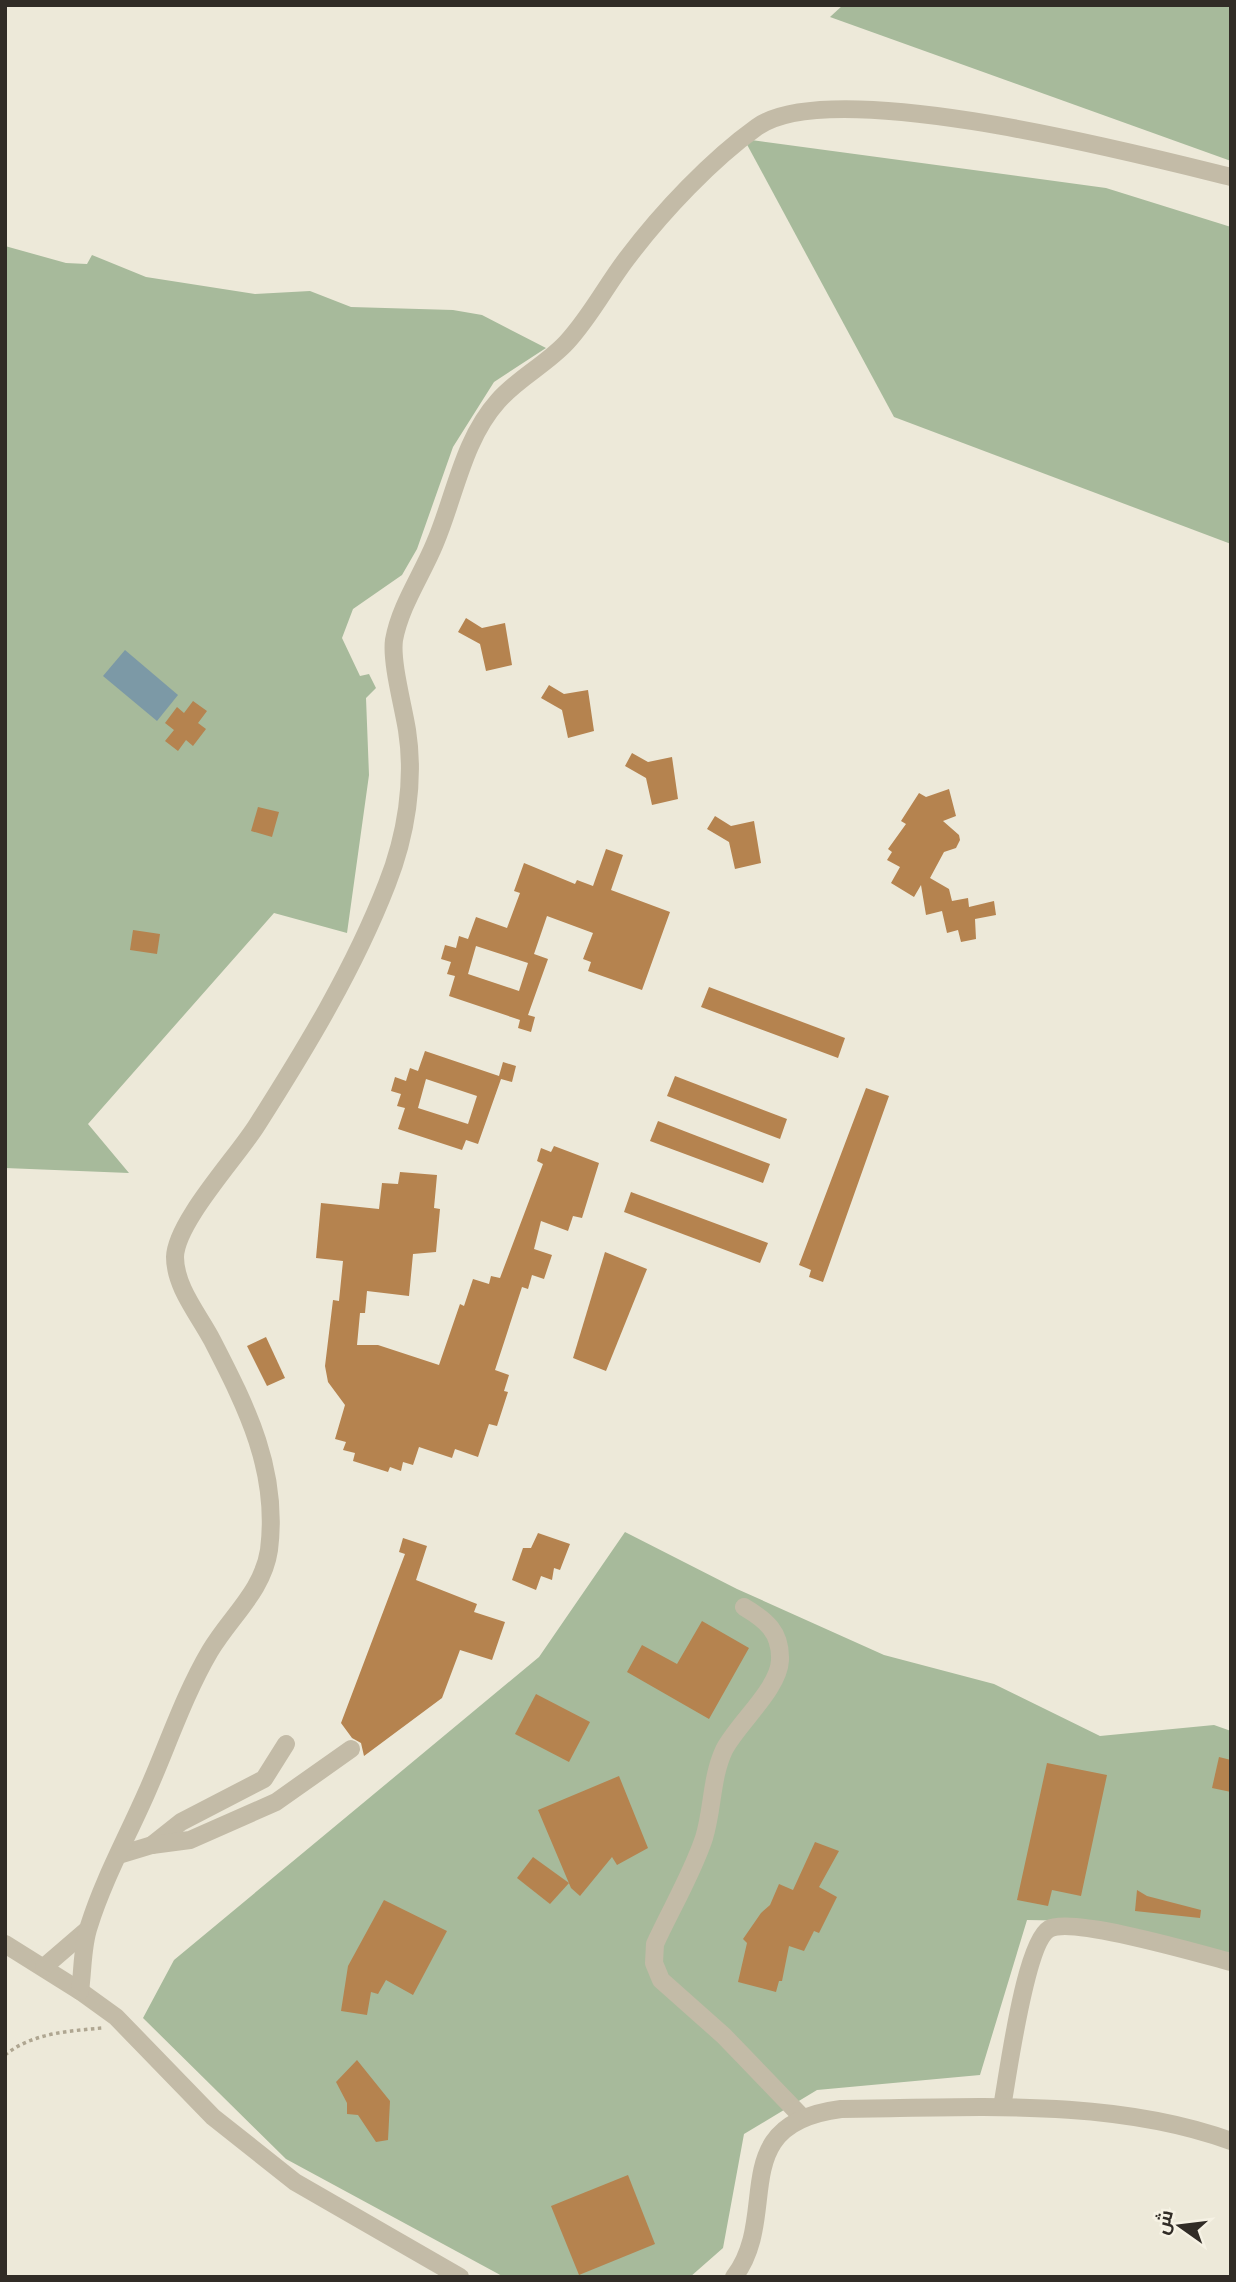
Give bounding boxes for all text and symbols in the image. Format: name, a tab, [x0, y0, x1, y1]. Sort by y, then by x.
north arrow	[1145, 2191, 1215, 2261]
text: ش	[1148, 2207, 1179, 2237]

